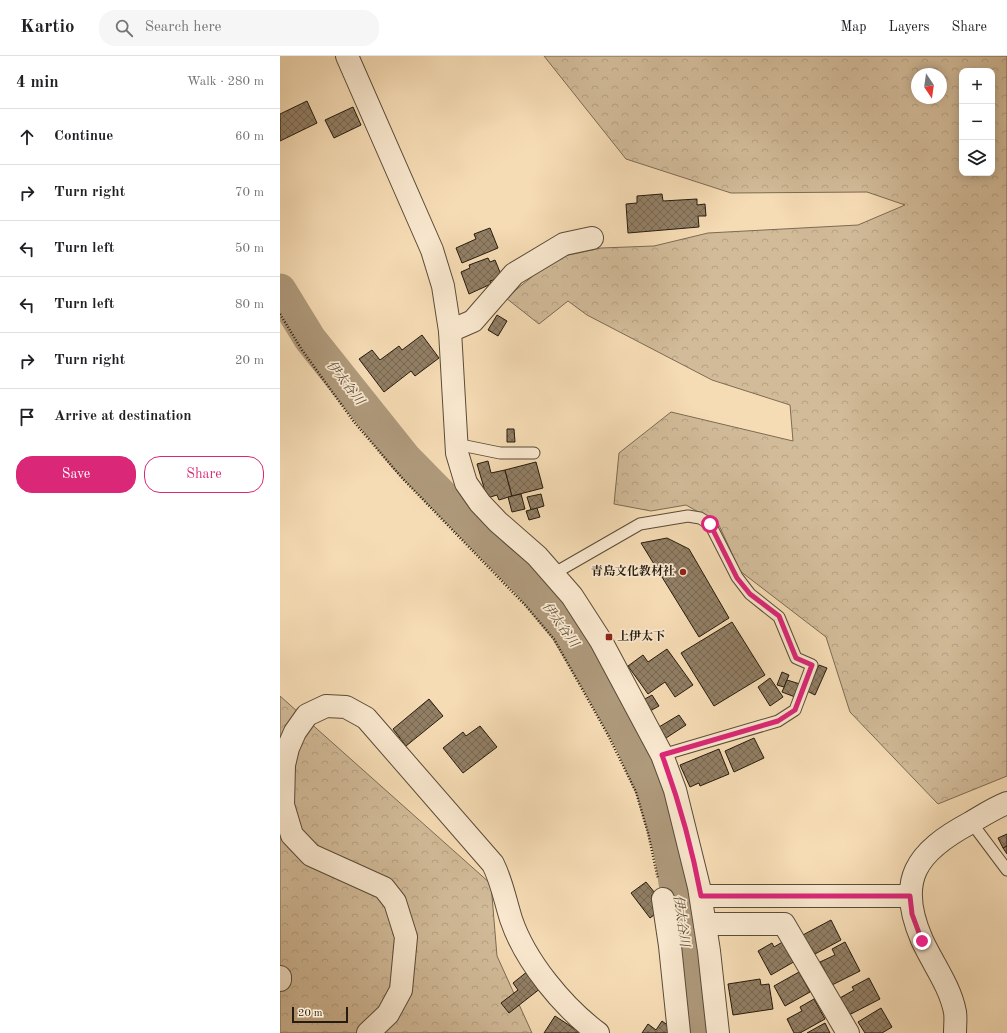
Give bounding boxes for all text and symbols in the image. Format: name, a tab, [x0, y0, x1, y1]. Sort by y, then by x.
search box	[99, 10, 379, 46]
icon: search	[113, 17, 135, 39]
text: Kartio	[20, 18, 75, 37]
text: Search here	[145, 20, 221, 35]
text: Map	[841, 20, 867, 34]
text: Layers	[889, 20, 930, 34]
text: Share	[952, 20, 987, 34]
north arrow	[911, 68, 947, 104]
map controls	[959, 68, 995, 176]
button: +	[959, 68, 995, 104]
text: 4 min	[16, 74, 59, 91]
text: Walk · 280 m	[187, 75, 264, 88]
button: −	[959, 104, 995, 140]
icon: ahead	[16, 126, 38, 148]
text: Continue	[54, 129, 113, 144]
text: 60 m	[235, 130, 264, 143]
button: layers	[959, 140, 995, 176]
icon: right	[16, 182, 38, 204]
text: Turn right	[54, 185, 125, 200]
text: 70 m	[235, 186, 264, 199]
icon: left	[16, 238, 38, 260]
text: Turn left	[54, 241, 114, 256]
text: 50 m	[235, 242, 264, 255]
icon: left	[16, 294, 38, 316]
text: Turn left	[54, 297, 114, 312]
text: 80 m	[235, 298, 264, 311]
icon: right	[16, 350, 38, 372]
text: Turn right	[54, 353, 125, 368]
text: 20 m	[235, 354, 264, 367]
water label: 伊太谷川	[324, 358, 368, 409]
icon: arrive	[16, 406, 38, 428]
text: Arrive at destination	[54, 409, 192, 424]
button: Save	[16, 456, 136, 493]
button: Share	[144, 456, 264, 493]
route start	[701, 515, 719, 533]
place label: 青島文化教材社	[591, 564, 675, 578]
marker: 青島文化教材社	[678, 567, 688, 577]
water label: 伊太谷川	[539, 600, 583, 651]
place label: 上伊太下	[617, 629, 665, 643]
marker: 上伊太下	[604, 632, 614, 642]
water label: 伊太谷川	[671, 894, 692, 950]
route end	[913, 932, 931, 950]
scale bar	[292, 1005, 348, 1024]
text: 20 m	[298, 1008, 323, 1019]

